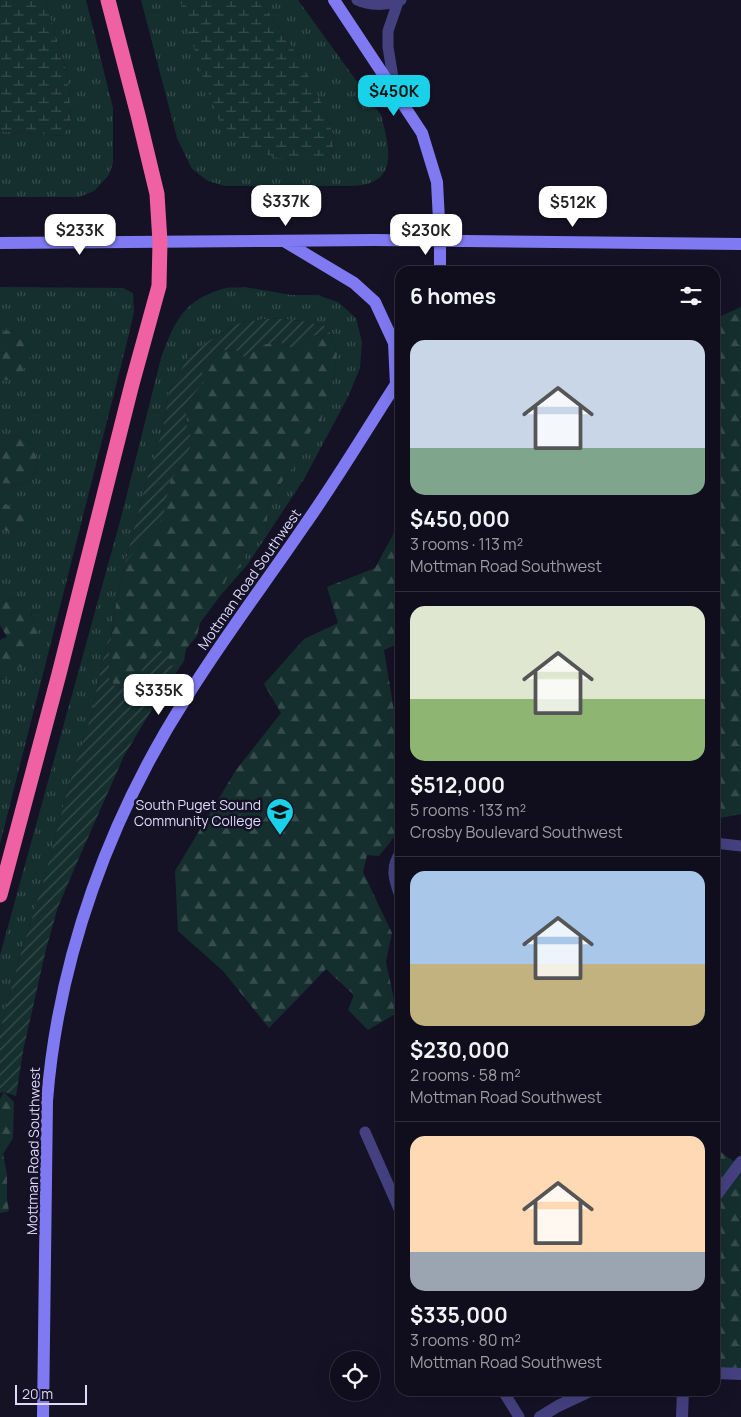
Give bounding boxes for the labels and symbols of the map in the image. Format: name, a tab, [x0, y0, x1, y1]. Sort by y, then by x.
pin: $450K	[359, 74, 429, 117]
pin: $337K	[251, 184, 321, 227]
pin: $512K	[538, 186, 608, 228]
pin: $233K	[45, 214, 115, 256]
pin: $230K	[391, 214, 461, 256]
street label: Mottman Road Southwest	[193, 504, 305, 653]
pin: $335K	[124, 674, 194, 716]
place label: South Puget Sound Community College	[134, 795, 261, 830]
school or university icon: South Puget Sound Community College	[265, 797, 295, 836]
street label: Mottman Road Southwest	[22, 1066, 44, 1235]
scale bar	[15, 1382, 88, 1405]

